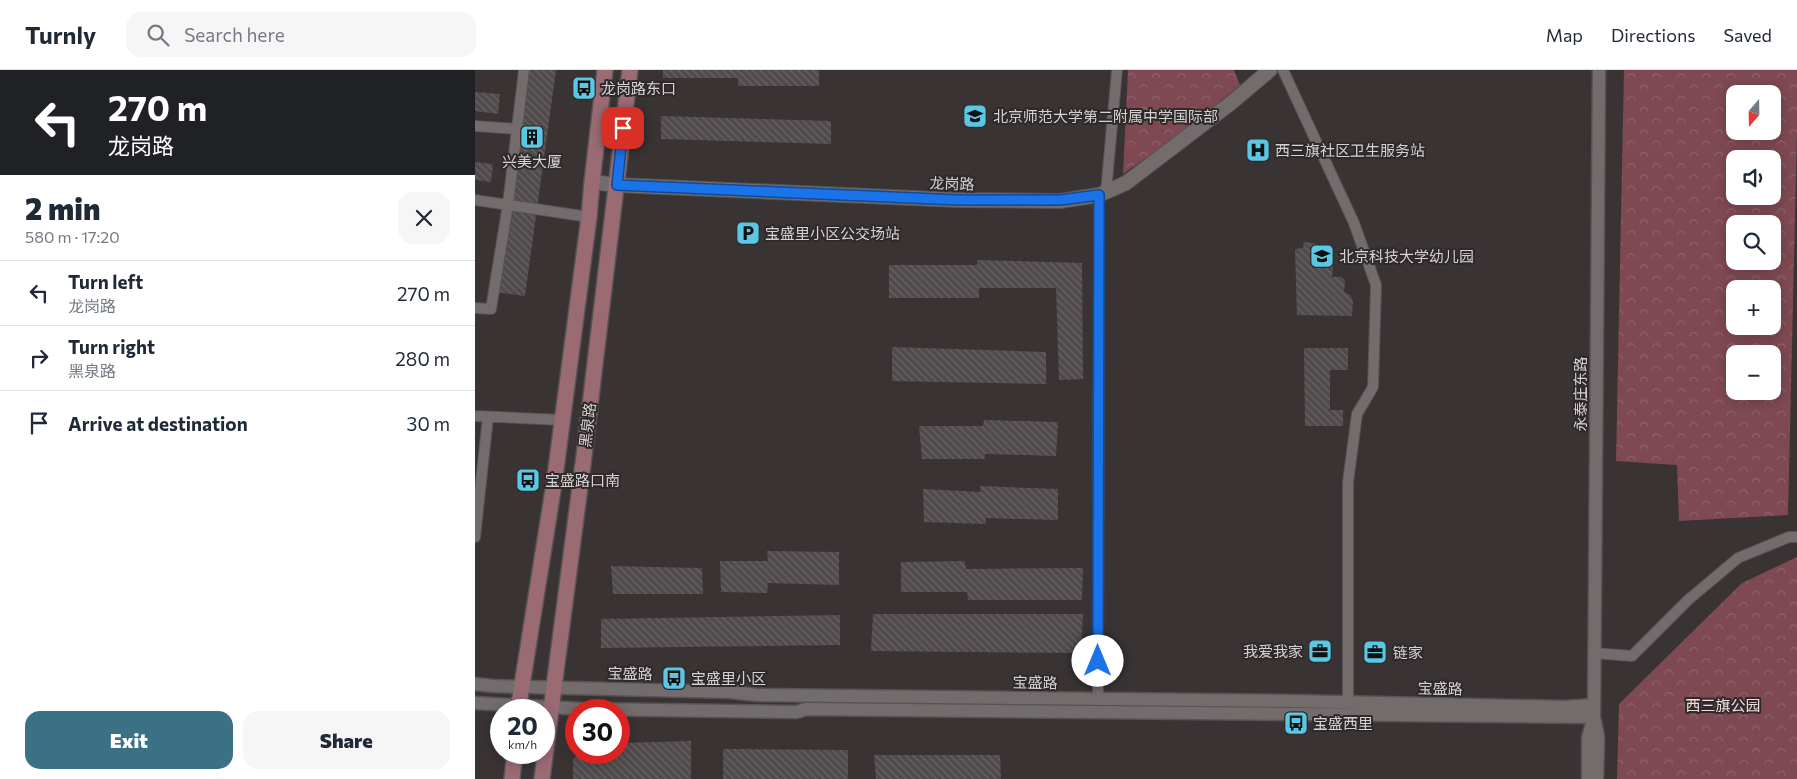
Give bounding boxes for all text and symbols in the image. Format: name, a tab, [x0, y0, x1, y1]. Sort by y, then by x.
search box	[126, 12, 476, 57]
text: Turnly	[25, 20, 96, 49]
icon: search	[144, 21, 172, 49]
text: Search here	[184, 23, 285, 46]
text: Map	[1546, 24, 1583, 46]
text: Directions	[1611, 24, 1695, 46]
text: Saved	[1723, 24, 1772, 46]
bus stop icon: 龙岗路东口	[571, 75, 597, 101]
place label: 龙岗路东口	[601, 79, 676, 97]
text: 270 m	[108, 85, 207, 128]
north arrow	[1726, 85, 1781, 140]
map controls	[1726, 85, 1781, 400]
icon: left	[25, 90, 90, 155]
school or university icon: 北京师范大学第二附属中学国际部	[962, 103, 988, 129]
pin	[602, 107, 644, 149]
place label: 北京师范大学第二附属中学国际部	[993, 107, 1218, 125]
icon: arrive	[609, 114, 637, 142]
building icon: 兴美大厦	[519, 124, 545, 150]
text: 龙岗路	[108, 132, 174, 159]
hospital icon: 西三旗社区卫生服务站	[1245, 137, 1271, 163]
place label: 西三旗社区卫生服务站	[1275, 141, 1425, 159]
button: sound	[1726, 150, 1781, 205]
place label: 兴美大厦	[502, 152, 562, 170]
street label: 龙岗路	[929, 173, 975, 193]
text: 2 min	[25, 189, 100, 226]
button: close	[398, 192, 450, 244]
button: search	[1726, 215, 1781, 270]
parking icon: 宝盛里小区公交场站	[735, 220, 761, 246]
place label: 宝盛里小区公交场站	[765, 224, 900, 242]
text: 580 m · 17:20	[25, 227, 120, 246]
school or university icon: 北京科技大学幼儿园	[1309, 243, 1335, 269]
place label: 北京科技大学幼儿园	[1339, 247, 1474, 265]
text: Turn left	[68, 270, 143, 293]
icon: left	[25, 279, 53, 307]
button: +	[1726, 280, 1781, 335]
text: 270 m	[397, 282, 450, 305]
text: 龙岗路	[68, 296, 116, 315]
text: Turn right	[68, 335, 155, 358]
icon: right	[25, 344, 53, 372]
button: −	[1726, 345, 1781, 400]
text: 280 m	[395, 347, 450, 370]
street label: 永泰庄东路	[1571, 356, 1589, 432]
text: 黑泉路	[68, 361, 116, 380]
street label: 黑泉路	[575, 402, 599, 448]
icon: arrive	[25, 409, 53, 437]
text: Arrive at destination	[68, 412, 248, 435]
text: 30 m	[407, 412, 450, 435]
bus stop icon: 宝盛路口南	[515, 467, 541, 493]
place label: 宝盛路口南	[545, 471, 620, 489]
position arrow	[1071, 634, 1123, 686]
office icon: 我爱我家	[1307, 638, 1333, 664]
office icon: 链家	[1362, 639, 1388, 665]
place label: 我爱我家	[1243, 642, 1303, 660]
place label: 链家	[1393, 643, 1423, 661]
street label: 宝盛路	[607, 664, 653, 682]
bus stop icon: 宝盛里小区	[661, 665, 687, 691]
place label: 宝盛里小区	[691, 669, 766, 687]
street label: 宝盛路	[1012, 673, 1058, 691]
street label: 宝盛路	[1417, 679, 1463, 697]
park label: 西三旗公园	[1685, 696, 1761, 714]
speed limit sign: 30	[565, 699, 630, 764]
text: 20	[507, 710, 538, 740]
bus stop icon: 宝盛西里	[1283, 710, 1309, 736]
button: Exit	[25, 711, 233, 769]
button: Share	[243, 711, 450, 769]
place label: 宝盛西里	[1313, 714, 1373, 732]
text: km/h	[508, 737, 537, 751]

